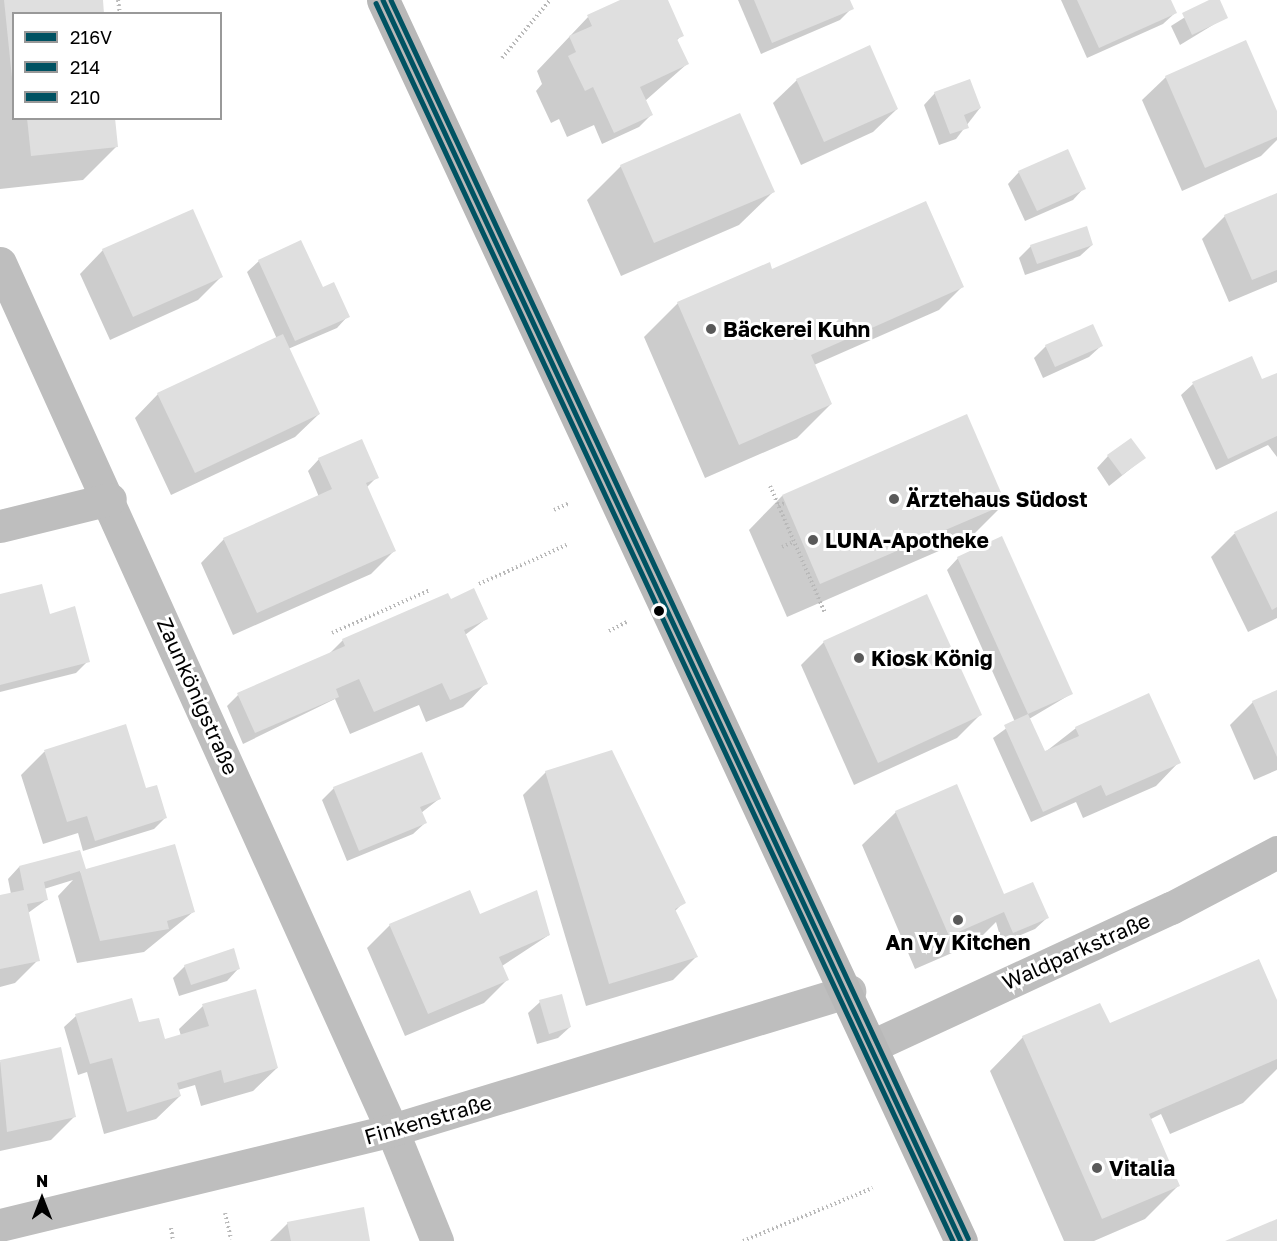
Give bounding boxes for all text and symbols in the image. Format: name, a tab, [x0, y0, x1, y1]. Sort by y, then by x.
legend	[12, 12, 222, 120]
text: 216V	[70, 26, 112, 48]
text: 214	[70, 56, 100, 78]
text: 210	[70, 86, 100, 108]
place label: Bäckerei Kuhn	[723, 316, 870, 342]
marker: Bäckerei Kuhn	[704, 322, 718, 336]
place label: Ärztehaus Südost	[906, 486, 1088, 512]
marker: Ärztehaus Südost	[887, 492, 901, 506]
place label: LUNA-Apotheke	[825, 527, 989, 553]
marker: LUNA-Apotheke	[806, 533, 820, 547]
unlabelled marker	[653, 605, 665, 617]
street label: Zaunkönigstraße	[152, 614, 244, 778]
place label: Kiosk König	[871, 645, 993, 671]
marker: Kiosk König	[852, 651, 866, 665]
street label: Waldparkstraße	[998, 907, 1154, 995]
marker: An Vy Kitchen	[951, 913, 965, 927]
place label: An Vy Kitchen	[886, 929, 1030, 955]
street label: Finkenstraße	[361, 1089, 495, 1149]
place label: Vitalia	[1109, 1155, 1175, 1181]
marker: Vitalia	[1090, 1161, 1104, 1175]
north arrow	[12, 1169, 72, 1229]
text: N	[36, 1171, 48, 1191]

